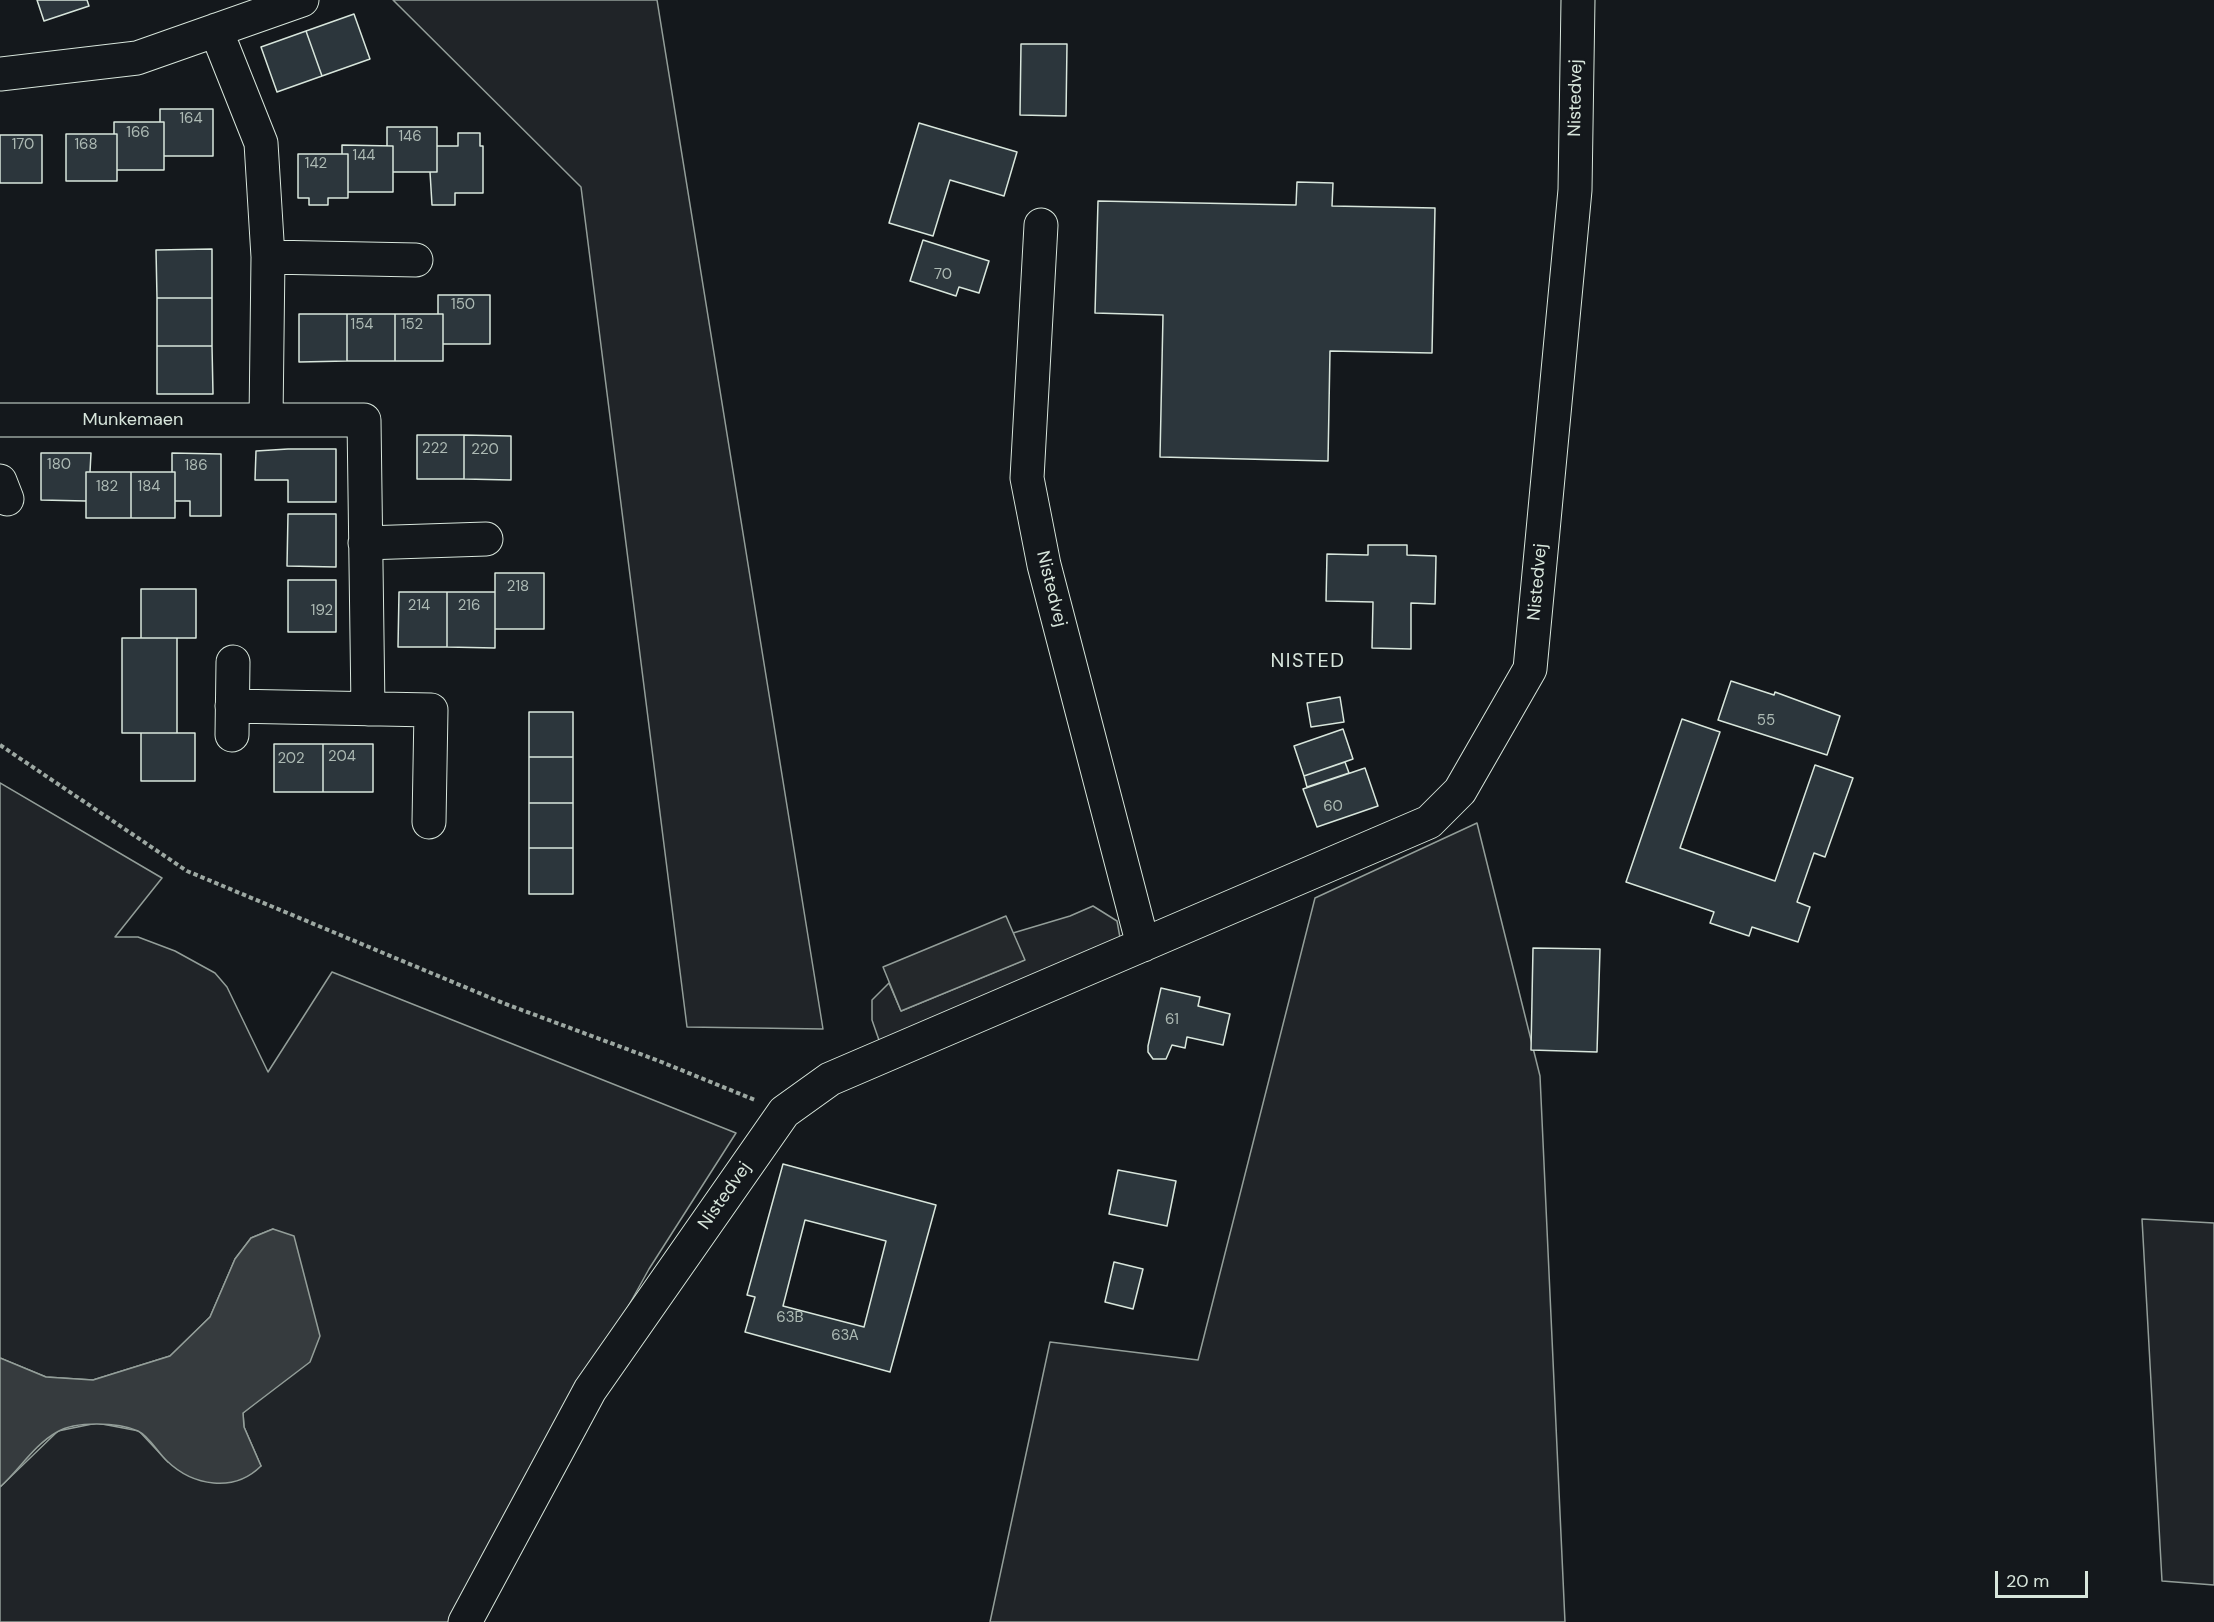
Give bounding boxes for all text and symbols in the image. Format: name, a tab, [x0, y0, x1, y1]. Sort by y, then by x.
street label: Nistedvej	[1565, 59, 1587, 137]
house number: 164	[179, 110, 203, 128]
house number: 166	[126, 124, 150, 142]
house number: 146	[398, 128, 422, 146]
house number: 170	[12, 136, 34, 154]
house number: 168	[74, 136, 98, 154]
house number: 144	[353, 147, 375, 165]
house number: 142	[305, 155, 327, 173]
house number: 70	[934, 266, 952, 284]
house number: 150	[451, 296, 475, 314]
house number: 154	[351, 316, 373, 334]
house number: 152	[401, 316, 423, 334]
street label: Munkemaen	[83, 409, 183, 431]
house number: 222	[422, 440, 448, 458]
house number: 220	[471, 441, 499, 459]
house number: 180	[47, 456, 71, 474]
house number: 186	[184, 457, 208, 475]
house number: 182	[96, 478, 118, 496]
house number: 184	[138, 478, 160, 496]
street label: Nistedvej	[1524, 543, 1552, 621]
street label: Nistedvej	[1031, 549, 1071, 629]
house number: 218	[507, 578, 529, 596]
house number: 214	[408, 597, 430, 615]
house number: 216	[458, 597, 480, 615]
house number: 192	[311, 602, 333, 620]
district label: NISTED	[1270, 650, 1346, 674]
house number: 55	[1757, 712, 1775, 730]
house number: 204	[328, 748, 356, 766]
house number: 202	[277, 750, 305, 768]
house number: 60	[1323, 798, 1343, 816]
house number: 61	[1165, 1011, 1179, 1029]
street label: Nistedvej	[694, 1158, 756, 1234]
house number: 63B	[776, 1309, 804, 1327]
house number: 63A	[831, 1327, 859, 1345]
scale bar	[1998, 1559, 2091, 1597]
text: 20 m	[2006, 1569, 2049, 1593]

